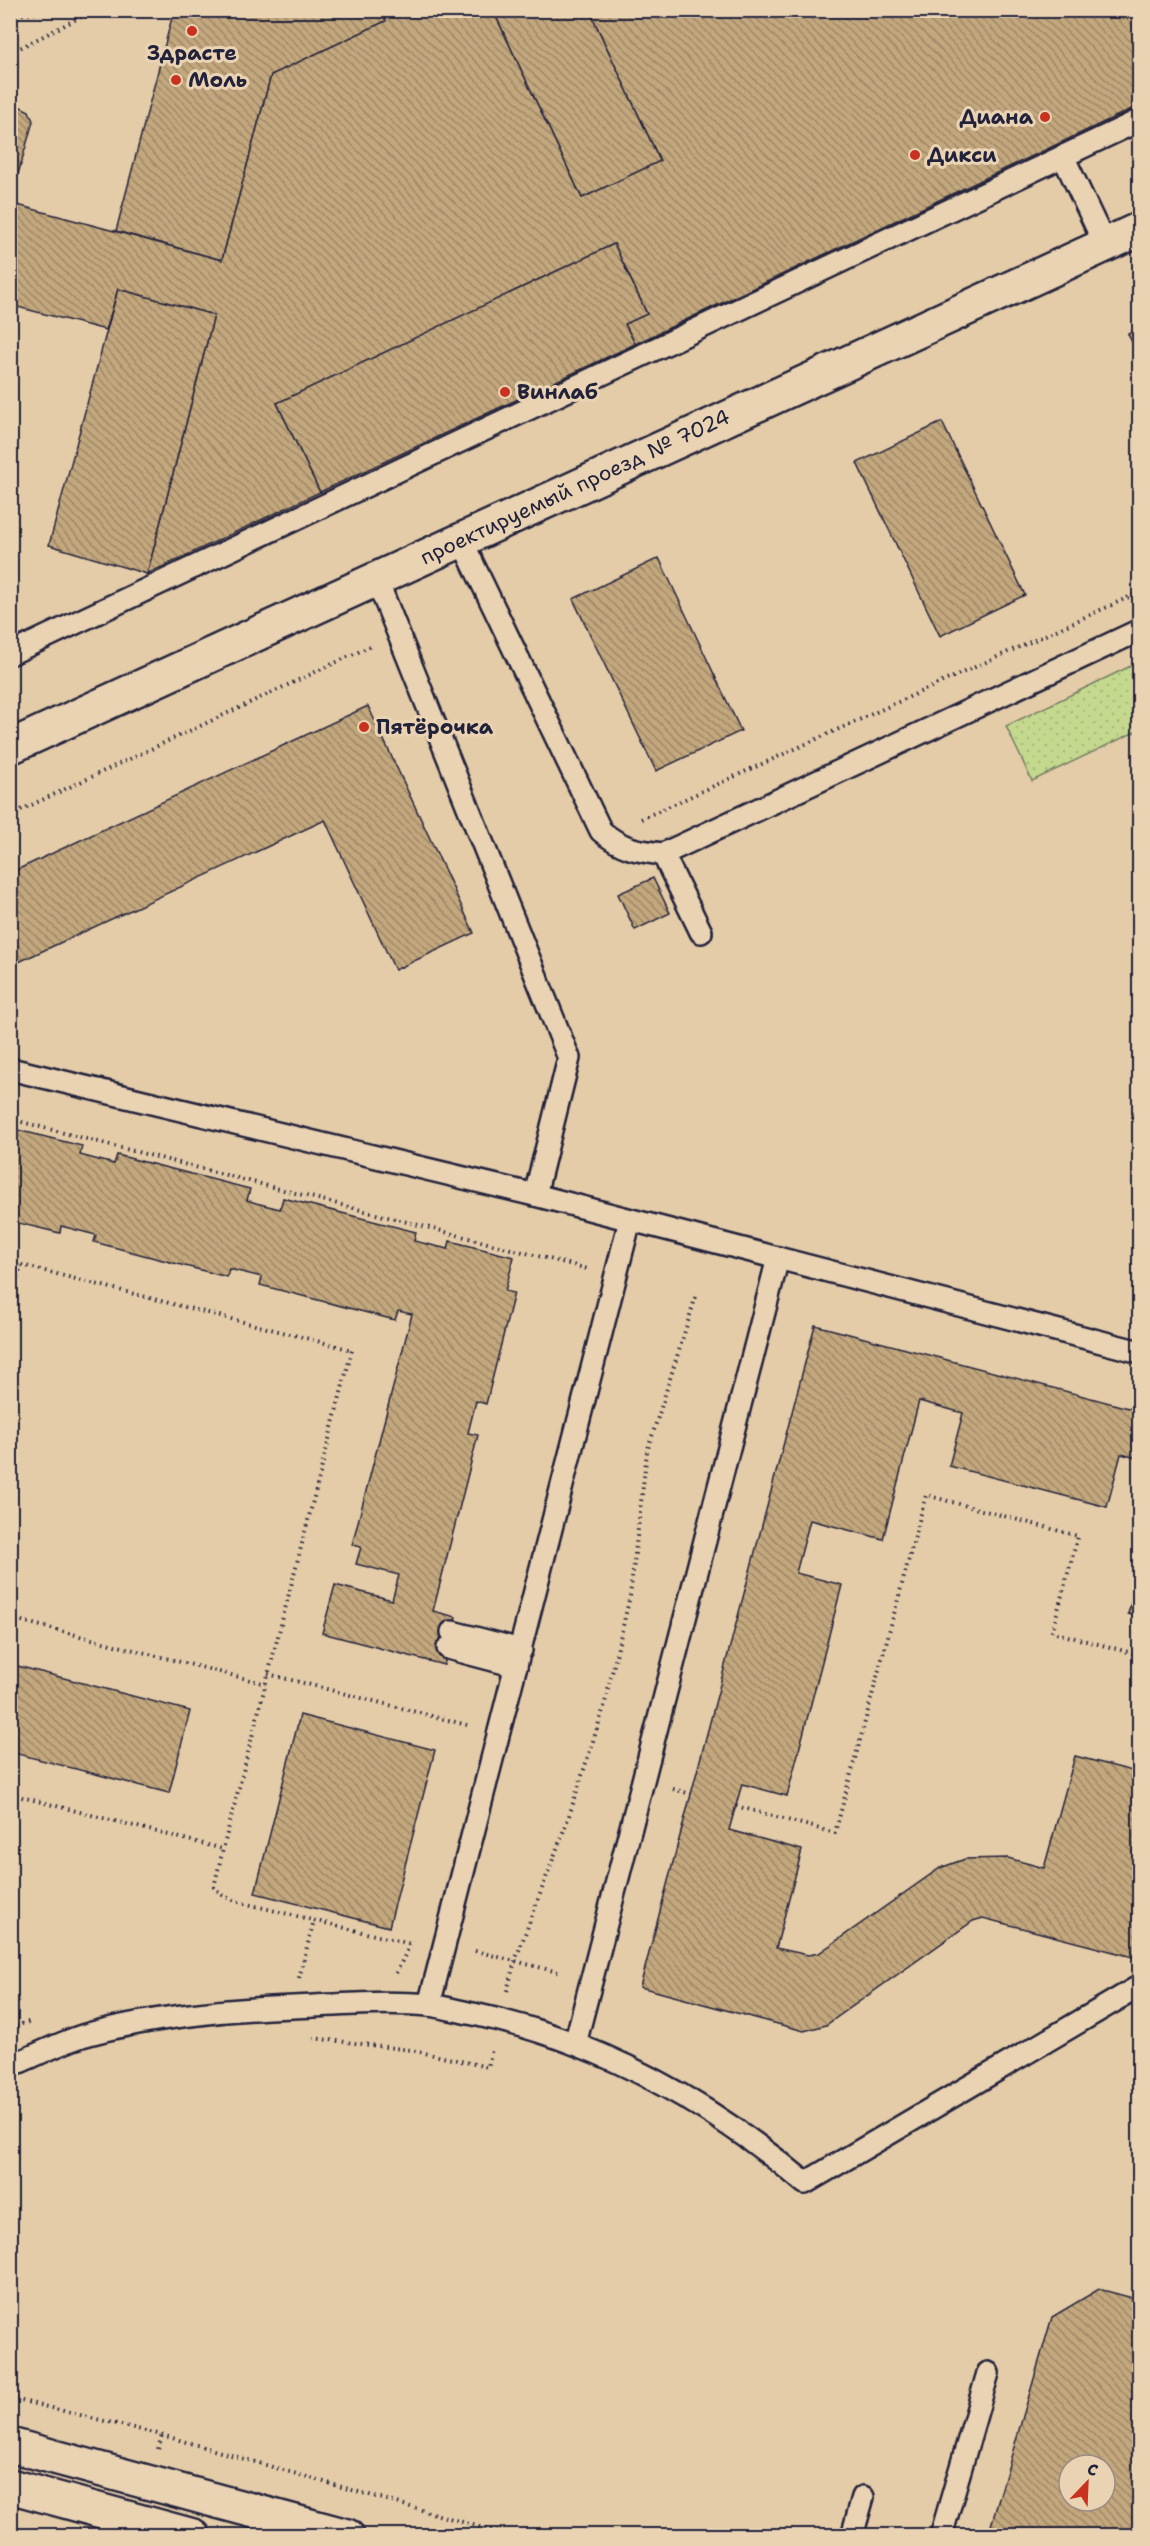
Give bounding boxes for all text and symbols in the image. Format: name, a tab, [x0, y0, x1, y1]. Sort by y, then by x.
marker: Здрасте	[185, 24, 199, 38]
place label: Здрасте	[147, 39, 237, 67]
place label: Моль	[188, 66, 247, 94]
marker: Моль	[169, 73, 183, 87]
place label: Диана	[959, 103, 1034, 131]
marker: Диана	[1038, 110, 1052, 124]
place label: Дикси	[927, 141, 997, 169]
marker: Дикси	[908, 148, 922, 162]
place label: Винлаб	[517, 378, 598, 406]
marker: Винлаб	[498, 385, 512, 399]
street label: проектируемый проезд № 7024	[416, 403, 734, 571]
place label: Пятёрочка	[376, 713, 494, 741]
marker: Пятёрочка	[357, 720, 371, 734]
north arrow	[1057, 2453, 1117, 2513]
text: С	[1084, 2458, 1101, 2481]

